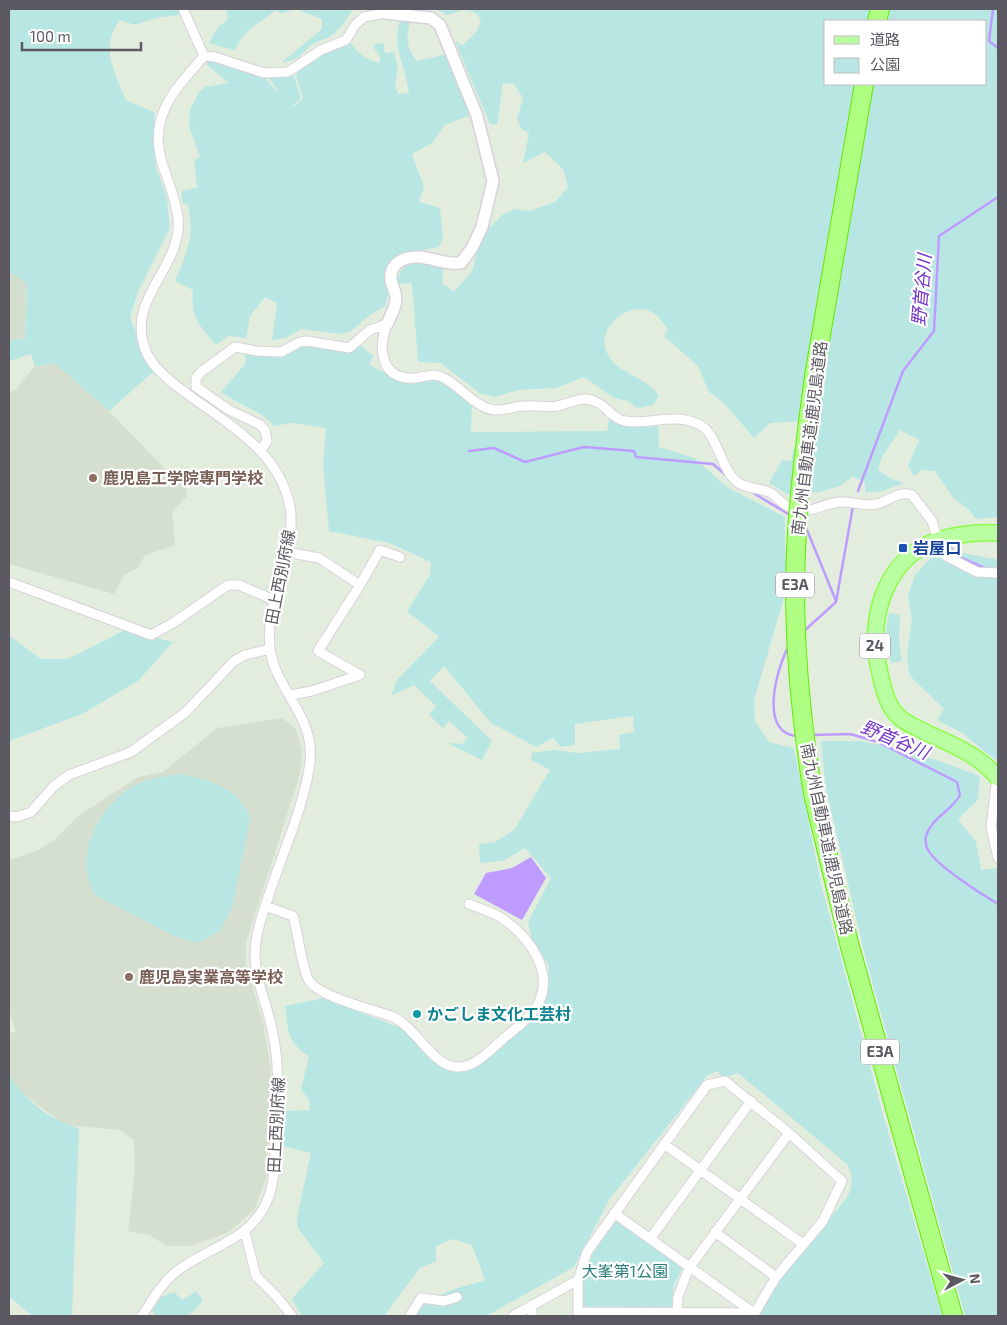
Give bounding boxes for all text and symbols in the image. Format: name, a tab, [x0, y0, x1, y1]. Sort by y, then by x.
scale bar	[22, 20, 141, 52]
legend	[824, 20, 987, 85]
text: 100 m	[30, 27, 71, 45]
text: 道路	[870, 30, 900, 48]
text: 公園	[870, 55, 900, 73]
water label: 野首谷川	[907, 251, 935, 327]
street label: 南九州自動車道;鹿児島道路	[787, 340, 830, 536]
place label: 鹿児島工学院専門学校	[103, 468, 263, 487]
marker: 鹿児島工学院専門学校	[87, 472, 99, 484]
street label: 田上西別府線	[261, 528, 298, 626]
place label: 岩屋口	[913, 538, 961, 557]
marker: 岩屋口	[897, 542, 909, 554]
road number: E3A	[776, 572, 814, 598]
road number: 24	[860, 634, 890, 658]
water label: 野首谷川	[858, 715, 935, 764]
street label: 南九州自動車道;鹿児島道路	[798, 741, 857, 937]
place label: 鹿児島実業高等学校	[139, 967, 283, 986]
marker: 鹿児島実業高等学校	[123, 971, 135, 983]
place label: かごしま文化工芸村	[427, 1004, 571, 1023]
marker: かごしま文化工芸村	[411, 1008, 423, 1020]
road number: E3A	[861, 1040, 899, 1064]
street label: 田上西別府線	[264, 1077, 288, 1173]
north arrow	[937, 1255, 987, 1305]
park label: 大峯第1公園	[582, 1261, 668, 1280]
text: N	[966, 1273, 984, 1285]

